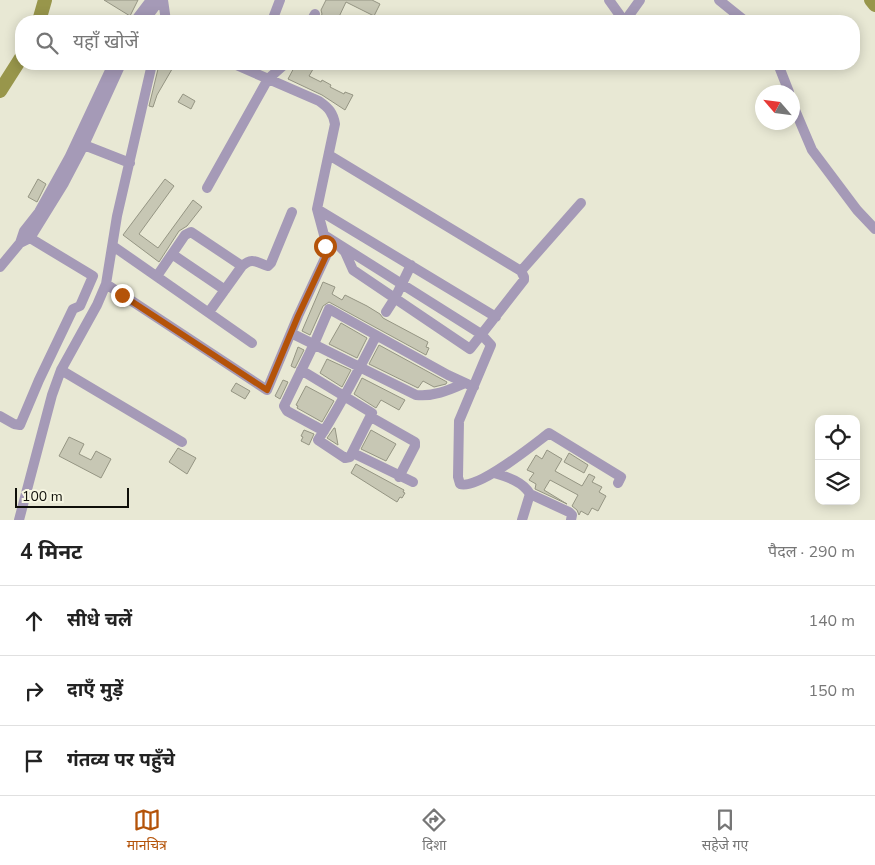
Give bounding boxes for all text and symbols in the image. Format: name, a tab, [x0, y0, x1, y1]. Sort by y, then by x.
search box	[15, 15, 860, 70]
icon: search	[33, 29, 61, 57]
text: यहाँ खोजें	[73, 29, 138, 55]
north arrow	[755, 85, 800, 130]
route start	[314, 235, 337, 258]
route end	[111, 284, 134, 307]
map controls	[815, 415, 860, 505]
button: locate	[815, 415, 860, 460]
button: layers	[815, 460, 860, 505]
scale bar	[15, 485, 129, 508]
text: 100 m	[22, 487, 63, 506]
text: 4 मिनट	[20, 538, 82, 566]
text: पैदल · 290 m	[768, 541, 855, 563]
icon: ahead	[20, 607, 48, 635]
text: सीधे चलें	[67, 607, 132, 633]
text: 140 m	[808, 610, 855, 632]
icon: right	[20, 677, 48, 705]
text: दाएँ मुड़ें	[67, 677, 123, 703]
text: 150 m	[808, 680, 855, 702]
icon: arrive	[20, 747, 48, 775]
text: गंतव्य पर पहुँचे	[67, 747, 175, 773]
tab: मानचित्र	[127, 806, 167, 856]
tab: दिशा	[420, 806, 448, 856]
tab: सहेजे गए	[702, 806, 748, 856]

